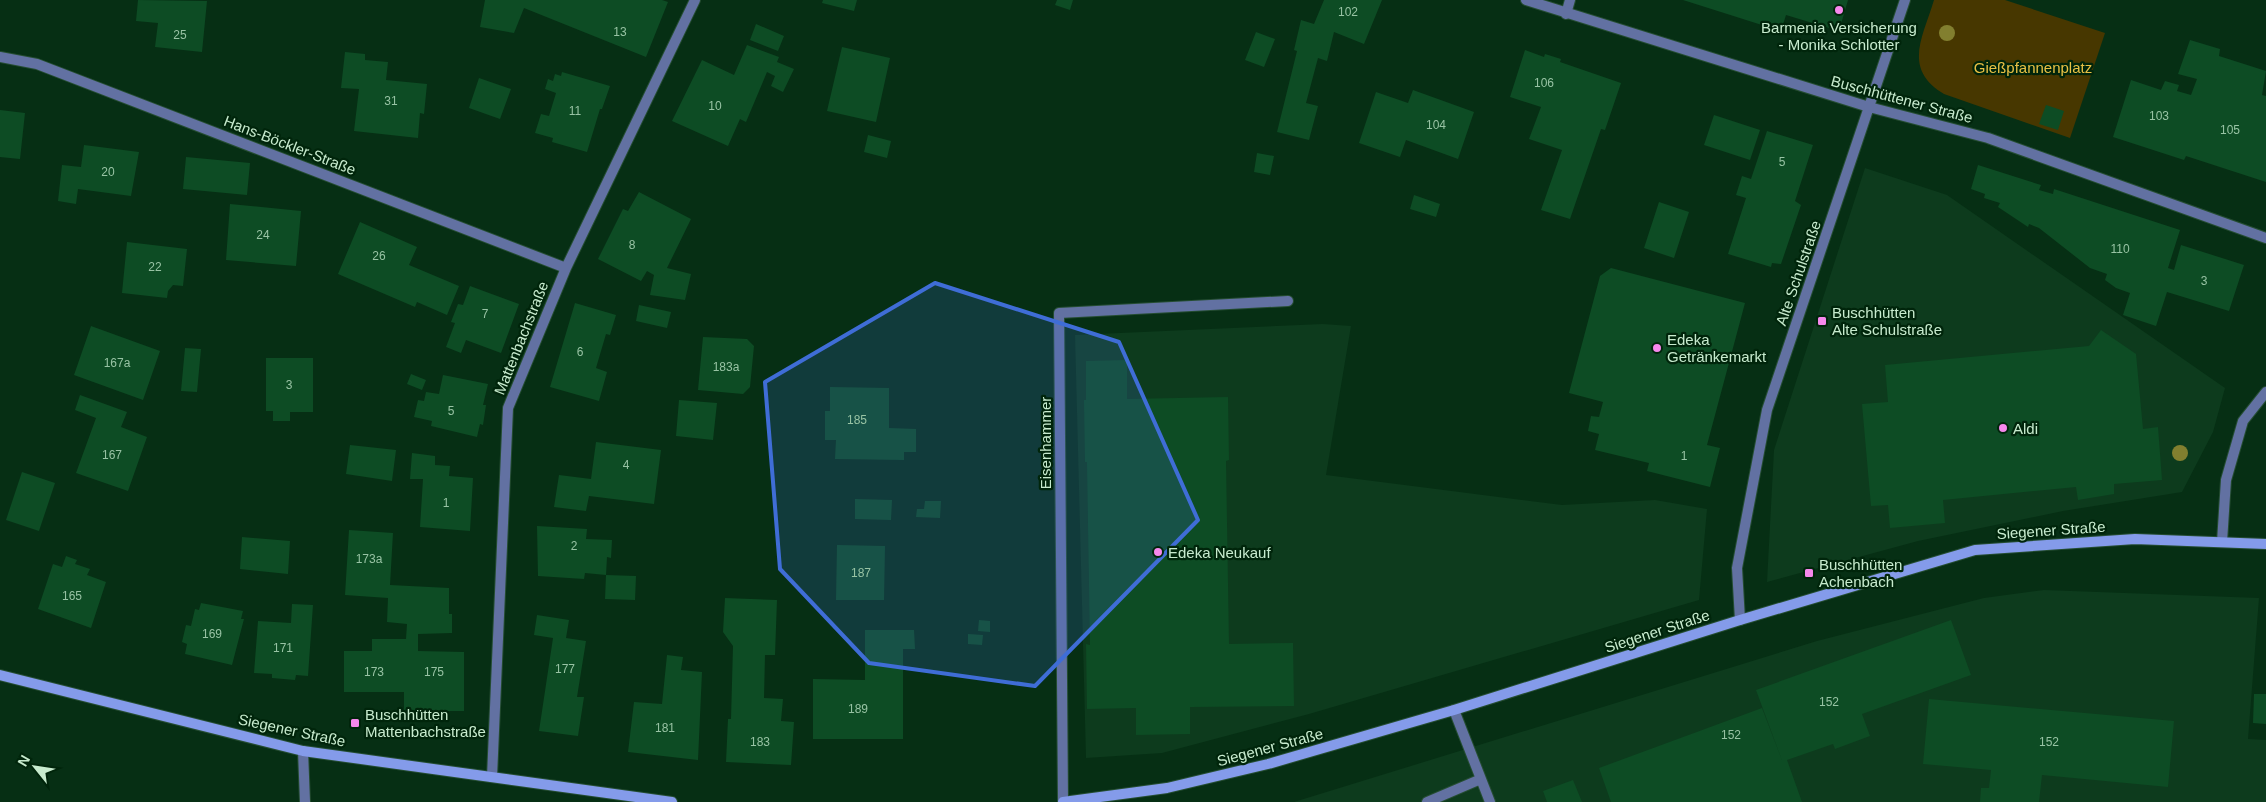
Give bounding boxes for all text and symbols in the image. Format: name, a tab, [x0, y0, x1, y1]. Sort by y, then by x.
marker: Barmenia Versicherung - Monika Schlotter	[1833, 4, 1845, 16]
house number: 102	[1338, 5, 1358, 19]
place label: Barmenia Versicherung - Monika Schlotter	[1761, 19, 1917, 53]
house number: 13	[613, 25, 627, 39]
house number: 25	[173, 28, 187, 42]
park label: Gießpfannenplatz	[1974, 59, 2092, 76]
street label: Buschhüttener Straße	[1829, 72, 1975, 126]
house number: 106	[1534, 76, 1554, 90]
house number: 31	[384, 94, 398, 108]
house number: 10	[708, 99, 722, 113]
house number: 11	[569, 104, 582, 118]
house number: 103	[2149, 109, 2169, 123]
street label: Hans-Böckler-Straße	[222, 112, 358, 178]
house number: 104	[1426, 118, 1446, 132]
house number: 105	[2220, 123, 2240, 137]
house number: 5	[1779, 155, 1786, 169]
house number: 20	[101, 165, 115, 179]
street label: Alte Schulstraße	[1772, 218, 1824, 328]
house number: 24	[256, 228, 270, 242]
house number: 8	[629, 238, 636, 252]
house number: 110	[2110, 242, 2130, 256]
house number: 26	[372, 249, 386, 263]
house number: 22	[148, 260, 162, 274]
house number: 3	[2201, 274, 2208, 288]
street label: Mattenbachstraße	[490, 279, 552, 397]
place label: Buschhütten Alte Schulstraße	[1832, 304, 1942, 338]
house number: 7	[482, 307, 489, 321]
marker: Buschhütten Alte Schulstraße	[1816, 315, 1828, 327]
place label: Edeka Getränkemarkt	[1667, 331, 1767, 365]
marker: Edeka Getränkemarkt	[1651, 342, 1663, 354]
house number: 6	[577, 345, 584, 359]
house number: 167a	[104, 356, 131, 370]
house number: 183a	[713, 360, 740, 374]
house number: 3	[286, 378, 293, 392]
street label: Eisenhammer	[1037, 397, 1054, 489]
house number: 5	[448, 404, 455, 418]
house number: 185	[847, 413, 867, 427]
place label: Aldi	[2013, 420, 2038, 437]
marker: Aldi	[1997, 422, 2009, 434]
house number: 167	[102, 448, 122, 462]
house number: 1	[1681, 449, 1688, 463]
house number: 4	[623, 458, 630, 472]
house number: 1	[443, 496, 450, 510]
street label: Siegener Straße	[1996, 518, 2106, 542]
house number: 2	[571, 539, 578, 553]
place label: Edeka Neukauf	[1168, 544, 1271, 561]
marker: Edeka Neukauf	[1152, 546, 1164, 558]
house number: 173a	[356, 552, 383, 566]
place label: Buschhütten Achenbach	[1819, 556, 1902, 590]
house number: 187	[851, 566, 871, 580]
marker: Buschhütten Achenbach	[1803, 567, 1815, 579]
house number: 165	[62, 589, 82, 603]
street label: Siegener Straße	[1602, 606, 1712, 656]
house number: 169	[202, 627, 222, 641]
house number: 171	[273, 641, 293, 655]
house number: 177	[555, 662, 575, 676]
house number: 173	[364, 665, 384, 679]
house number: 175	[424, 665, 444, 679]
house number: 152	[1819, 695, 1839, 709]
house number: 189	[848, 702, 868, 716]
place label: Buschhütten Mattenbachstraße	[365, 706, 486, 740]
street label: Siegener Straße	[237, 710, 347, 750]
marker: Buschhütten Mattenbachstraße	[349, 717, 361, 729]
house number: 181	[655, 721, 675, 735]
street label: Siegener Straße	[1215, 725, 1325, 769]
house number: 152	[1721, 728, 1741, 742]
house number: 183	[750, 735, 770, 749]
house number: 152	[2039, 735, 2059, 749]
north arrow	[10, 742, 60, 792]
text: N	[14, 752, 33, 769]

